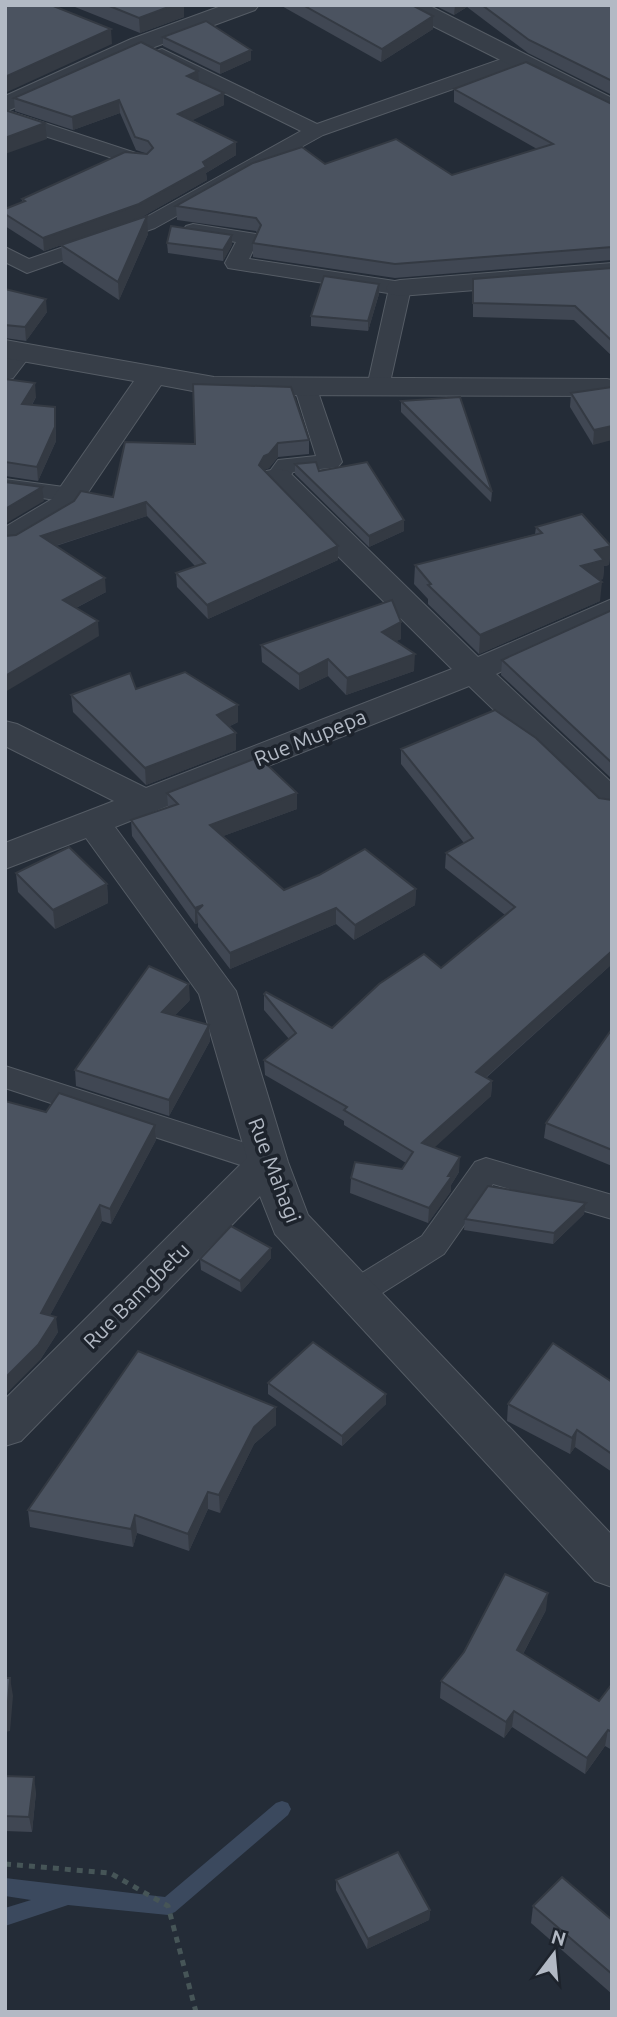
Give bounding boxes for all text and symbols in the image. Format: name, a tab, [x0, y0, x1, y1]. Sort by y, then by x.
street label: Rue Mupepa	[250, 704, 370, 770]
street label: Rue Mahagi	[244, 1114, 306, 1226]
street label: Rue Bamgbetu	[78, 1237, 194, 1353]
north arrow	[519, 1919, 589, 1989]
text: N	[549, 1925, 569, 1950]

